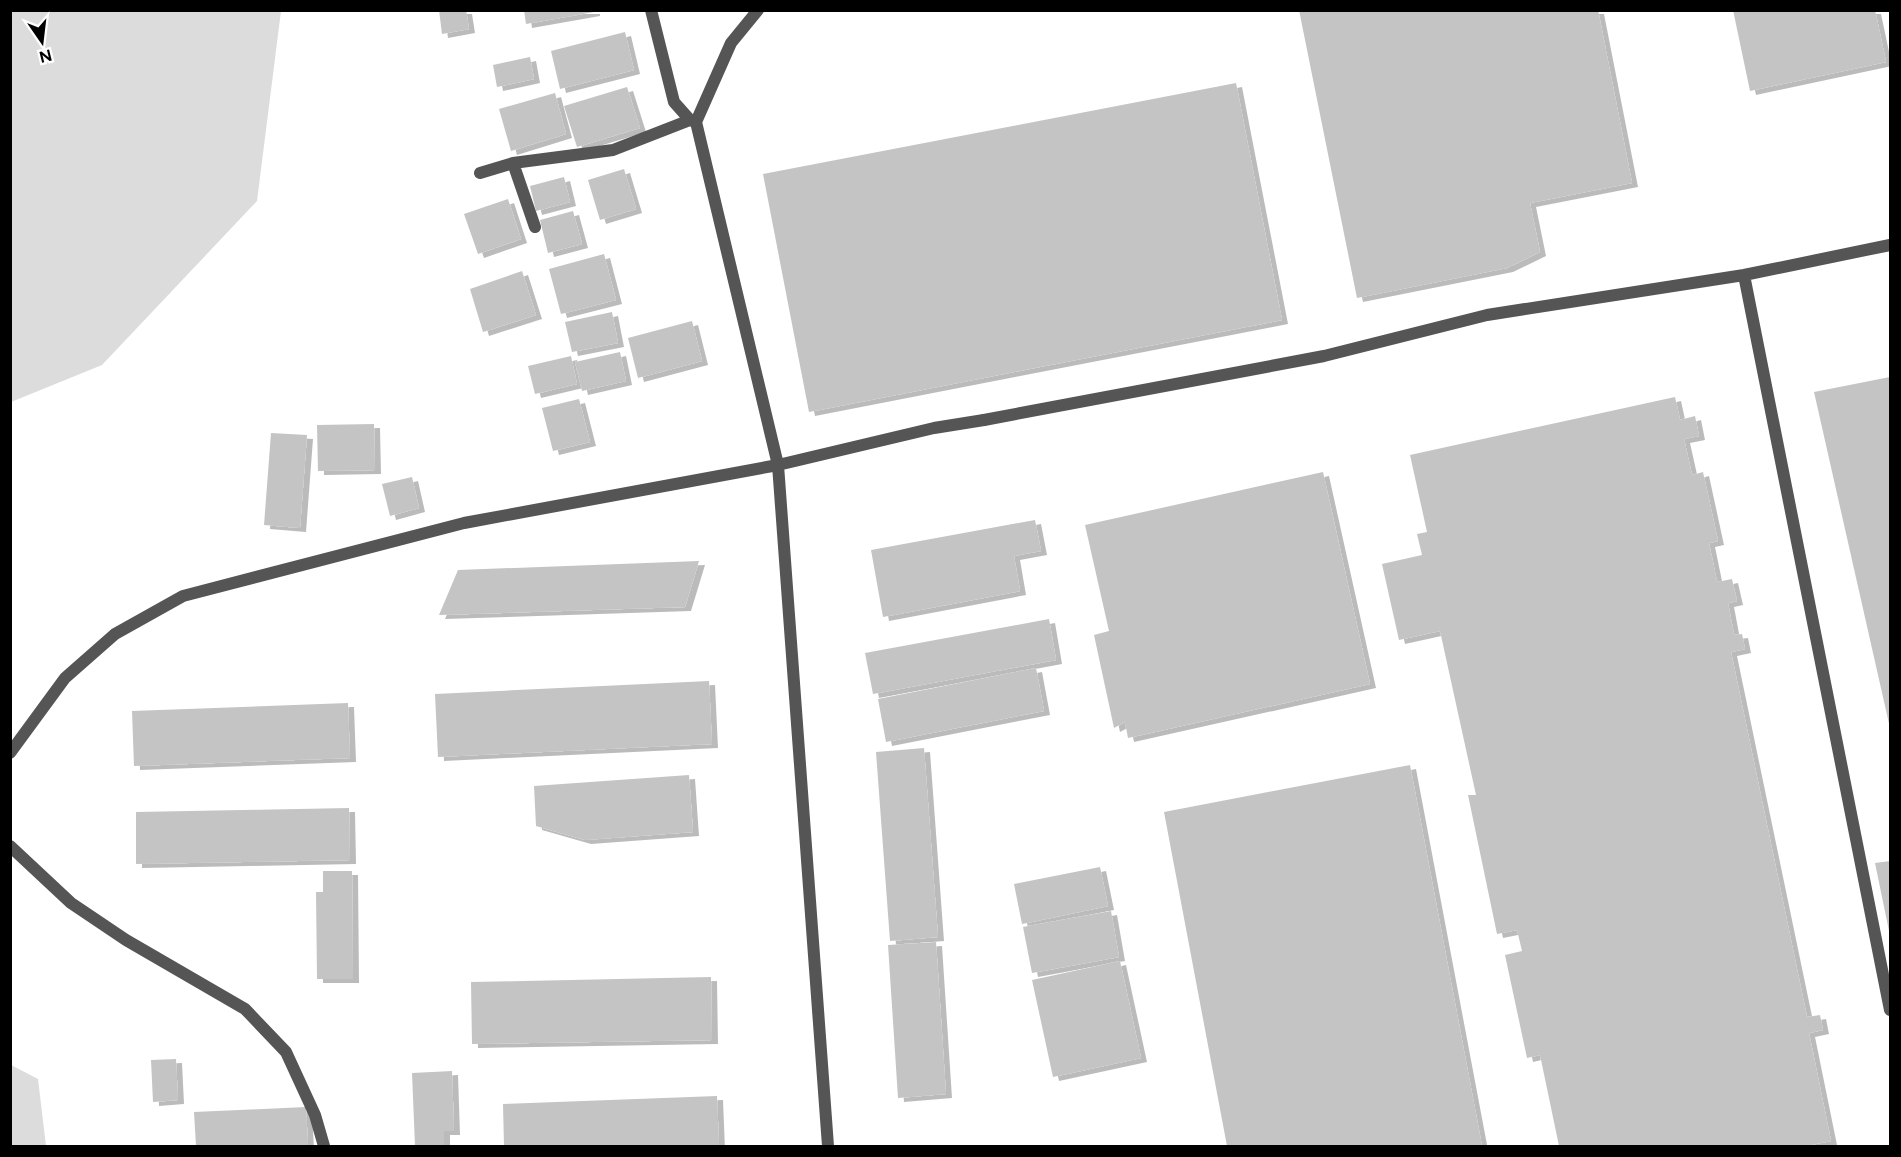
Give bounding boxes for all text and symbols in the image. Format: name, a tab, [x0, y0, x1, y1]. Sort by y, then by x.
north arrow	[12, 12, 72, 72]
text: N	[37, 45, 54, 67]

